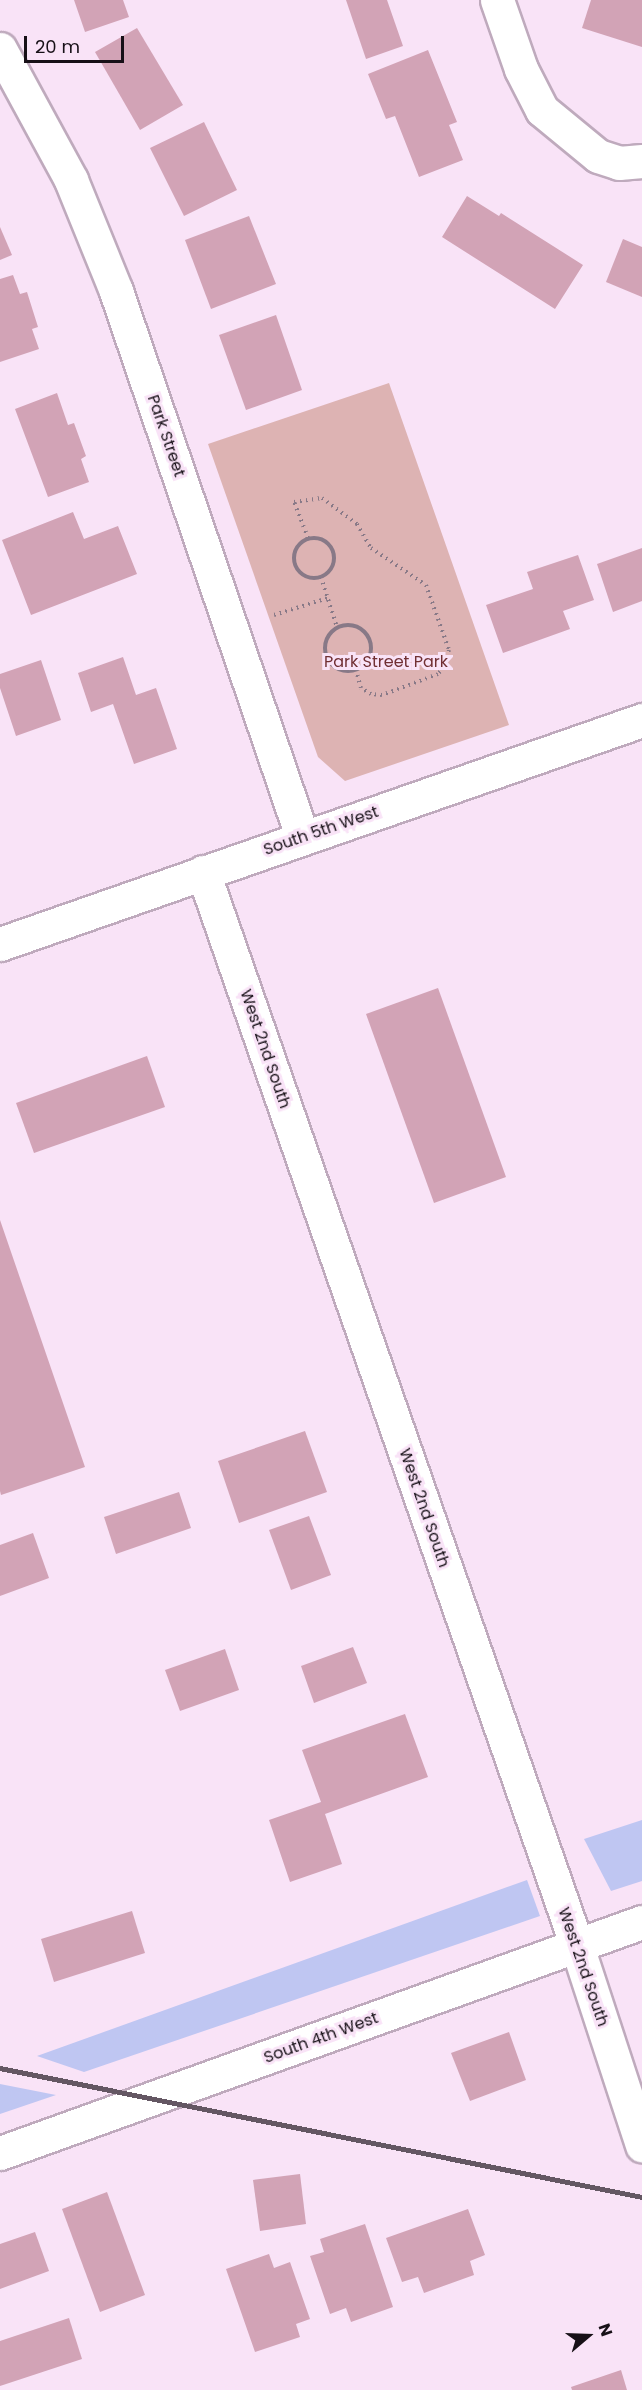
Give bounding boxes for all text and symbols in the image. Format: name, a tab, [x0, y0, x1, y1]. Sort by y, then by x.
scale bar	[27, 24, 128, 62]
text: 20 m	[35, 34, 80, 59]
street label: Park Street	[143, 392, 189, 480]
park label: Park Street Park	[324, 652, 448, 672]
street label: South 5th West	[261, 802, 381, 860]
street label: West 2nd South	[236, 987, 294, 1111]
street label: West 2nd South	[395, 1446, 453, 1570]
street label: West 2nd South	[554, 1905, 612, 2029]
street label: South 4th West	[261, 2008, 381, 2068]
north arrow	[558, 2306, 618, 2366]
text: N	[593, 2321, 618, 2339]

